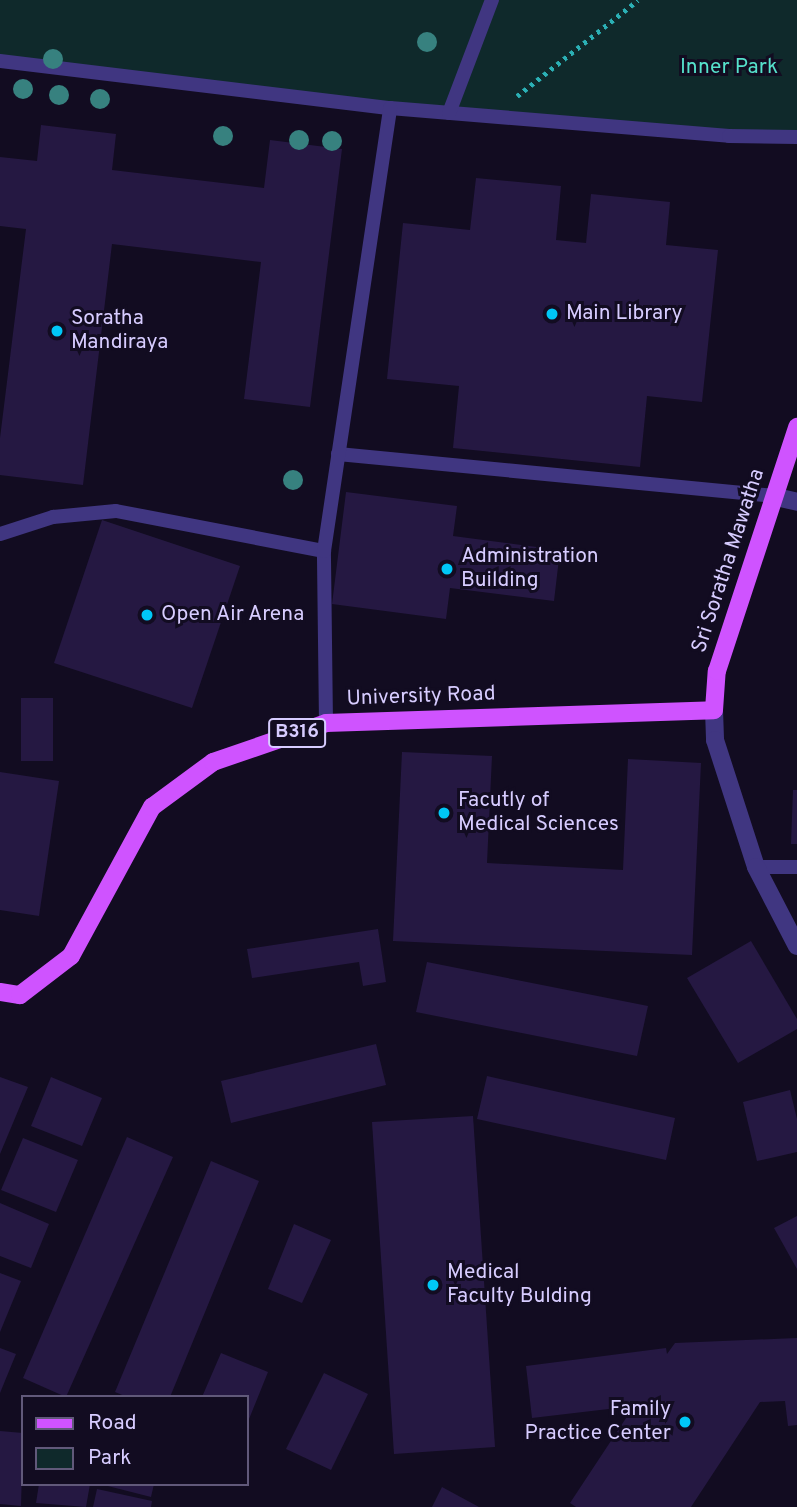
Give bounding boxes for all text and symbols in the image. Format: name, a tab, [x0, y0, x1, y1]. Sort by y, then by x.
park label: Inner Park	[680, 55, 778, 81]
place label: Main Library	[566, 301, 683, 327]
place label: Soratha Mandiraya	[71, 306, 168, 356]
marker: Main Library	[544, 306, 560, 322]
marker: Soratha Mandiraya	[49, 323, 65, 339]
street label: Sri Soratha Mawatha	[687, 466, 771, 656]
place label: Administration Building	[461, 544, 599, 594]
marker: Administration Building	[439, 561, 455, 577]
place label: Open Air Arena	[161, 602, 306, 628]
marker: Open Air Arena	[139, 607, 155, 623]
street label: University Road	[346, 682, 496, 712]
road number: B316	[267, 718, 327, 748]
place label: Facutly of Medical Sciences	[458, 788, 619, 838]
marker: Facutly of Medical Sciences	[436, 805, 452, 821]
place label: Medical Faculty Bulding	[447, 1260, 592, 1310]
marker: Medical Faculty Bulding	[425, 1277, 441, 1293]
legend	[21, 1395, 248, 1486]
place label: Family Practice Center	[525, 1397, 671, 1447]
text: Road	[88, 1410, 137, 1437]
marker: Family Practice Center	[677, 1414, 693, 1430]
text: Park	[88, 1445, 131, 1472]

